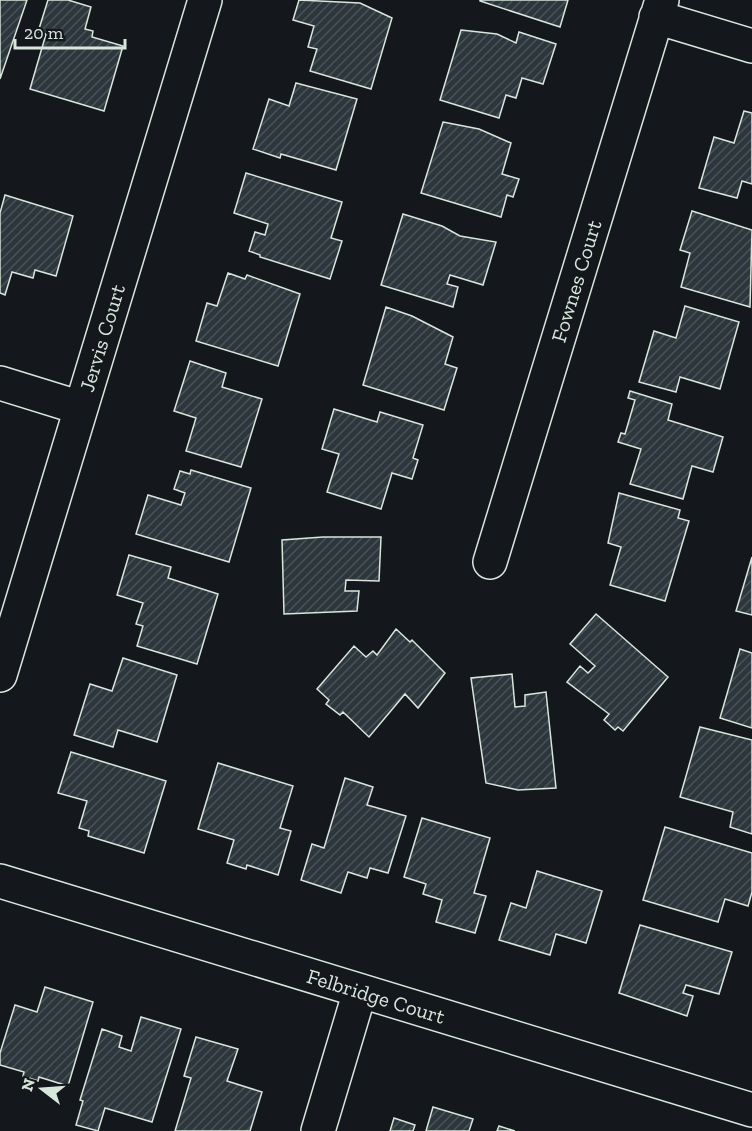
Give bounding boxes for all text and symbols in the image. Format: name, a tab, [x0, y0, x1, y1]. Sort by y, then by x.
scale bar	[15, 12, 124, 50]
text: 20 m	[24, 22, 64, 44]
street label: Fownes Court	[546, 217, 607, 345]
street label: Jervis Court	[74, 281, 130, 395]
street label: Felbridge Court	[304, 963, 448, 1029]
north arrow	[12, 1059, 72, 1119]
text: N	[17, 1076, 39, 1093]

